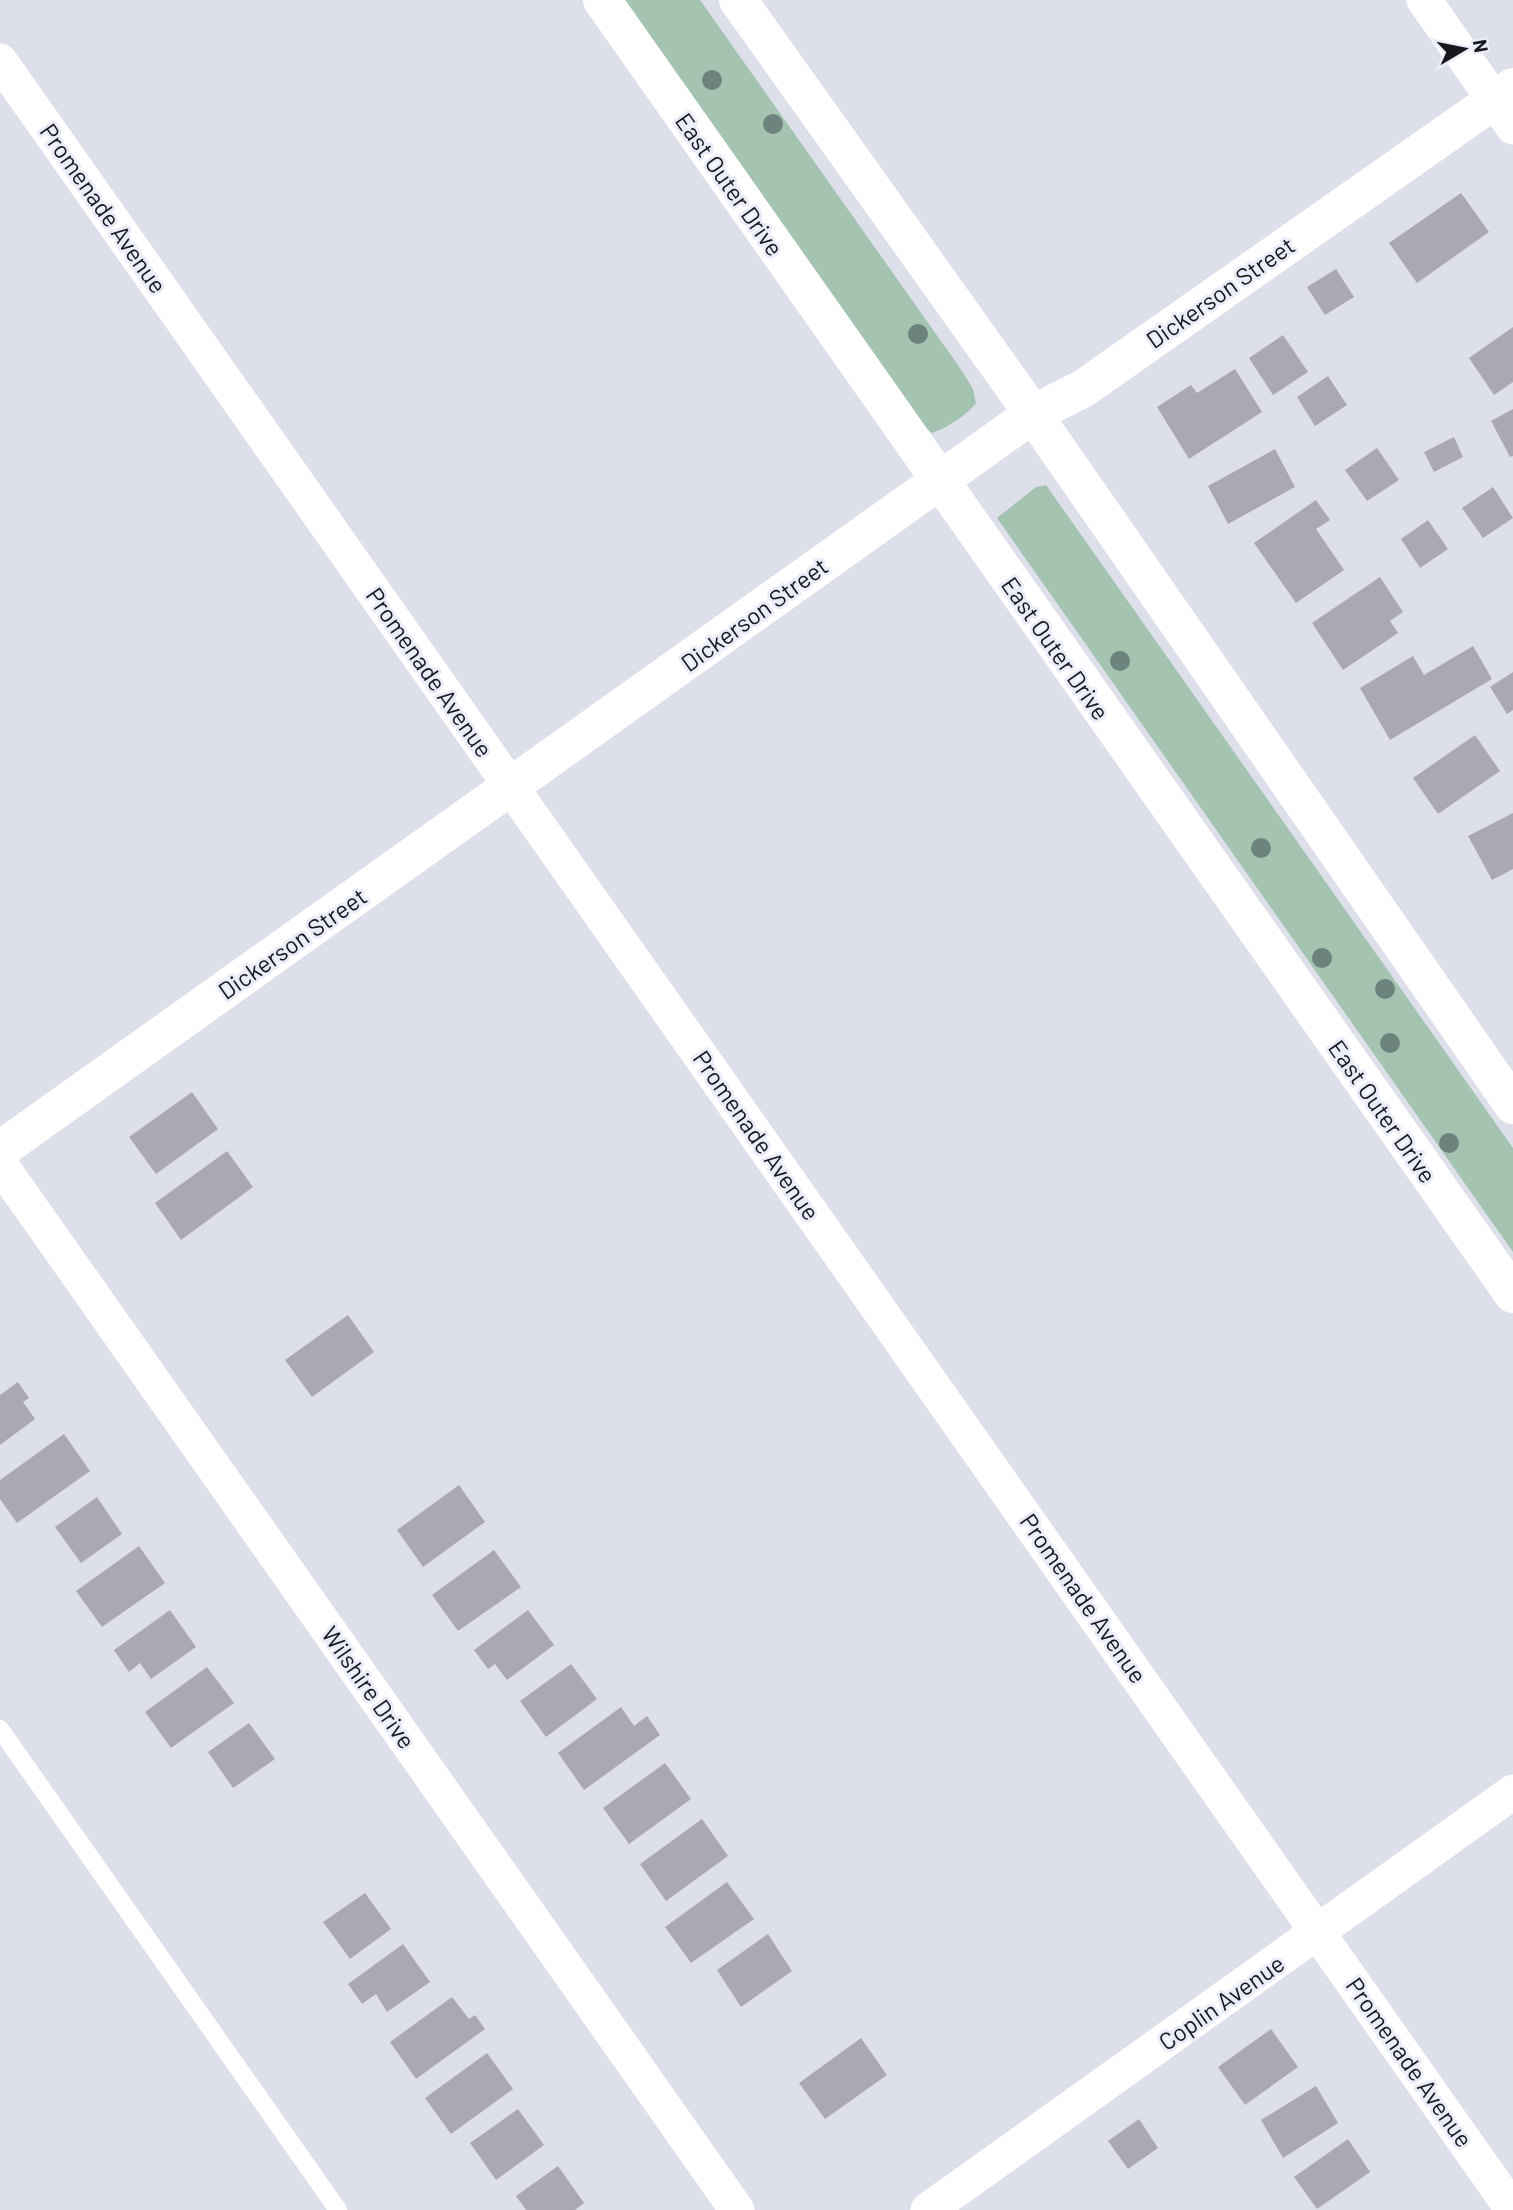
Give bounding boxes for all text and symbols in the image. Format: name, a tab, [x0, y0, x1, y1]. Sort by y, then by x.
north arrow	[1429, 14, 1499, 84]
text: N	[1469, 38, 1494, 54]
street label: East Outer Drive	[670, 107, 790, 261]
street label: Promenade Avenue	[35, 118, 173, 298]
street label: Dickerson Street	[1140, 230, 1300, 354]
street label: Dickerson Street	[675, 551, 833, 677]
street label: East Outer Drive	[996, 571, 1116, 725]
street label: Promenade Avenue	[361, 582, 499, 762]
street label: Dickerson Street	[212, 881, 372, 1005]
street label: East Outer Drive	[1323, 1034, 1443, 1188]
street label: Promenade Avenue	[688, 1045, 826, 1225]
street label: Promenade Avenue	[1015, 1508, 1153, 1688]
street label: Wilshire Drive	[316, 1620, 422, 1754]
street label: Coplin Avenue	[1153, 1948, 1289, 2056]
street label: Promenade Avenue	[1341, 1972, 1479, 2152]

